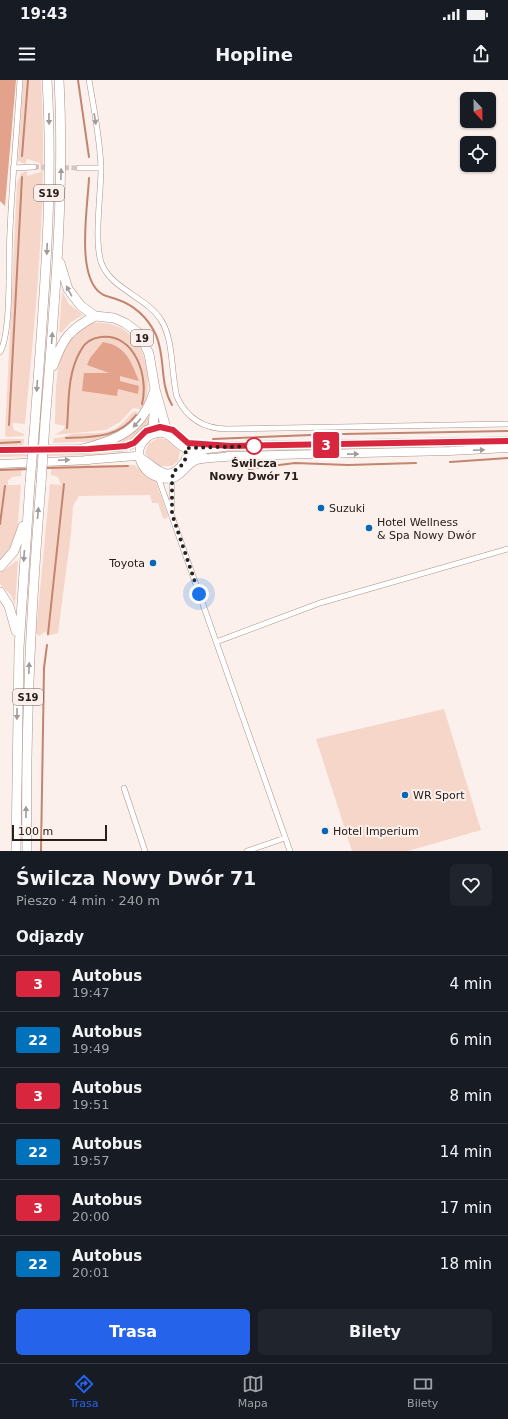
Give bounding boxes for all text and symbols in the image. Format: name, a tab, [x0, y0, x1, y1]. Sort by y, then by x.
text: 19:43	[20, 5, 68, 23]
icon: menu	[16, 43, 38, 65]
icon: share	[470, 43, 492, 65]
text: Hopline	[215, 44, 293, 65]
north arrow	[460, 92, 496, 128]
map controls	[460, 92, 496, 172]
one-way arrow	[92, 112, 98, 125]
one-way arrow	[45, 113, 52, 125]
button: locate	[460, 136, 496, 172]
one-way arrow	[58, 167, 64, 180]
road number: S19	[34, 185, 64, 201]
one-way arrow	[43, 243, 50, 255]
one-way arrow	[66, 285, 73, 296]
road number: 19	[131, 330, 153, 346]
one-way arrow	[48, 332, 55, 344]
one-way arrow	[34, 380, 41, 392]
one-way arrow	[132, 418, 142, 428]
line badge: 3	[313, 432, 339, 458]
marker: Świlcza Nowy Dwór 71	[245, 437, 263, 455]
text: 3	[321, 437, 331, 453]
one-way arrow	[473, 446, 485, 453]
one-way arrow	[347, 450, 359, 457]
one-way arrow	[58, 457, 70, 464]
place label: Świlcza Nowy Dwór 71	[209, 457, 299, 483]
place label: Suzuki	[329, 502, 365, 515]
marker: Suzuki	[316, 503, 326, 513]
one-way arrow	[35, 507, 42, 519]
place label: Hotel Wellness & Spa Nowy Dwór	[377, 516, 476, 542]
marker: Hotel Wellness & Spa Nowy Dwór	[364, 523, 374, 533]
one-way arrow	[21, 550, 28, 562]
place label: Toyota	[108, 557, 145, 570]
marker: Toyota	[148, 558, 158, 568]
your location	[189, 584, 209, 604]
one-way arrow	[26, 661, 32, 674]
road number: S19	[13, 689, 43, 705]
one-way arrow	[14, 708, 20, 721]
place label: WR Sport	[413, 789, 465, 802]
marker: WR Sport	[400, 790, 410, 800]
one-way arrow	[23, 805, 29, 818]
scale bar	[12, 823, 107, 842]
text: 100 m	[18, 825, 53, 838]
place label: Hotel Imperium	[333, 825, 419, 838]
marker: Hotel Imperium	[320, 826, 330, 836]
button: heart	[450, 864, 492, 906]
text: Świlcza Nowy Dwór 71	[16, 867, 256, 889]
text: Pieszo · 4 min · 240 m	[16, 893, 160, 908]
text: Odjazdy	[16, 928, 84, 946]
text: Autobus	[72, 967, 142, 985]
text: 4 min	[449, 975, 492, 993]
text: 3	[33, 976, 43, 992]
text: 19:47	[72, 985, 109, 1000]
text: Autobus	[72, 1023, 142, 1041]
text: 6 min	[449, 1031, 492, 1049]
text: 22	[28, 1032, 48, 1048]
text: 19:49	[72, 1041, 109, 1056]
text: Autobus	[72, 1079, 142, 1097]
text: 8 min	[449, 1087, 492, 1105]
text: 3	[33, 1088, 43, 1104]
text: 19:51	[72, 1097, 109, 1112]
text: Autobus	[72, 1135, 142, 1153]
text: 14 min	[440, 1143, 492, 1161]
text: 22	[28, 1144, 48, 1160]
text: 19:57	[72, 1153, 109, 1168]
text: Autobus	[72, 1191, 142, 1209]
text: 17 min	[440, 1199, 492, 1217]
text: 3	[33, 1200, 43, 1216]
text: 20:00	[72, 1209, 109, 1224]
text: Autobus	[72, 1247, 142, 1265]
text: 18 min	[440, 1255, 492, 1273]
text: 22	[28, 1256, 48, 1272]
text: 20:01	[72, 1265, 109, 1280]
button: Trasa	[16, 1309, 250, 1355]
button: Bilety	[258, 1309, 492, 1355]
tab: Trasa	[70, 1373, 99, 1410]
tab: Mapa	[238, 1373, 268, 1410]
tab: Bilety	[407, 1373, 438, 1410]

